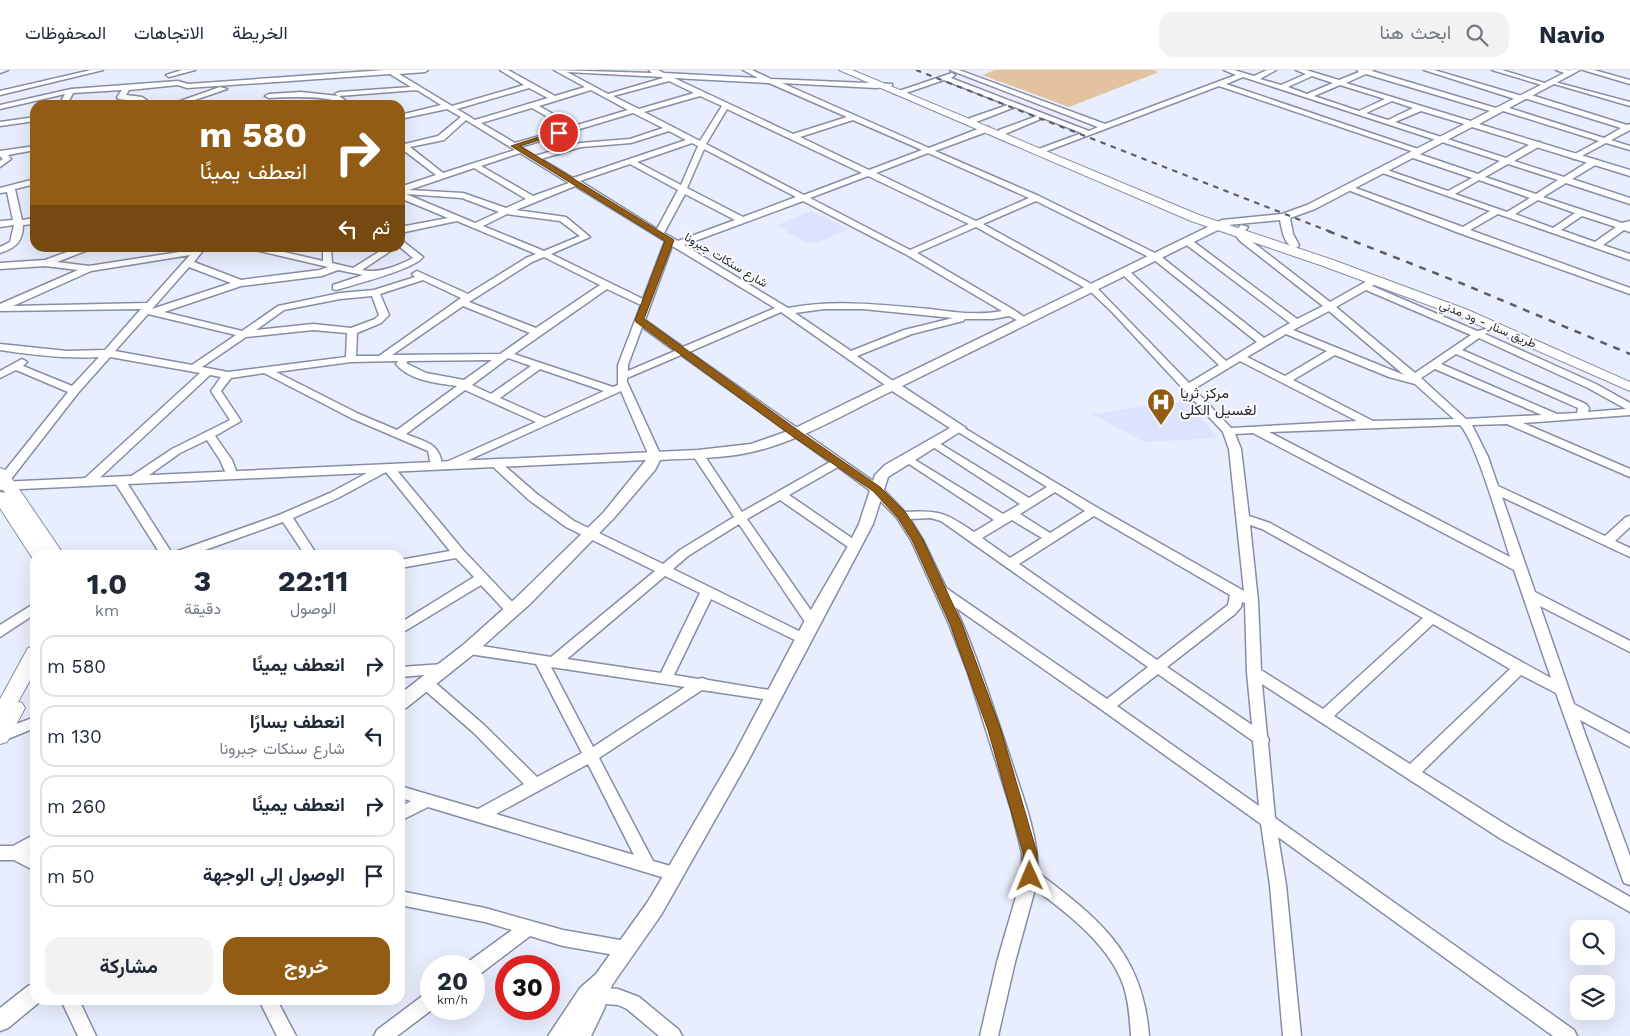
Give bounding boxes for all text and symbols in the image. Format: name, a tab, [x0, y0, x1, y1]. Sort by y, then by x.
search box	[1159, 12, 1509, 57]
text: ابحث هنا	[1379, 21, 1451, 44]
icon: search	[1463, 21, 1491, 49]
text: Navio	[1539, 21, 1605, 49]
text: المحفوظات	[25, 22, 106, 43]
text: الاتجاهات	[134, 22, 204, 43]
text: الخريطة	[232, 22, 288, 43]
pin	[538, 112, 580, 154]
text: 580 m	[199, 114, 307, 156]
icon: arrive	[545, 119, 573, 147]
icon: right	[325, 120, 390, 185]
text: انعطف يمينًا	[200, 159, 307, 184]
icon: left	[334, 215, 362, 243]
text: ثم	[372, 216, 390, 239]
street label: شارع سنكات جبرونا	[681, 230, 770, 292]
street label: طريق سنار - ود مدني	[1436, 297, 1539, 354]
place label: مركز ثريا لغسيل الكلى	[1180, 384, 1257, 420]
hospital icon: مركز ثريا لغسيل الكلى	[1146, 387, 1176, 426]
text: 3	[194, 563, 211, 598]
text: 22:11	[278, 563, 348, 598]
text: 1.0	[87, 566, 127, 601]
text: دقيقة	[184, 599, 221, 618]
text: الوصول	[290, 599, 336, 618]
text: km	[95, 601, 119, 620]
icon: right	[360, 652, 388, 680]
text: انعطف يمينًا	[252, 653, 345, 676]
text: 580 m	[47, 655, 106, 678]
text: انعطف يسارًا	[250, 710, 345, 733]
icon: left	[360, 722, 388, 750]
text: 130 m	[47, 725, 102, 748]
text: شارع سنكات جبرونا	[219, 739, 345, 758]
icon: right	[360, 792, 388, 820]
text: انعطف يمينًا	[252, 793, 345, 816]
text: 260 m	[47, 795, 106, 818]
position arrow	[1003, 849, 1055, 901]
icon: arrive	[360, 862, 388, 890]
text: الوصول إلى الوجهة	[203, 863, 345, 886]
text: 50 m	[47, 865, 94, 888]
map controls	[1570, 920, 1615, 1020]
button: search	[1570, 920, 1615, 965]
button: مشاركة	[45, 937, 213, 995]
button: خروج	[223, 937, 390, 995]
speed limit sign: 30	[495, 955, 560, 1020]
text: 20	[437, 967, 468, 996]
button: layers	[1570, 975, 1615, 1020]
text: km/h	[437, 993, 468, 1007]

